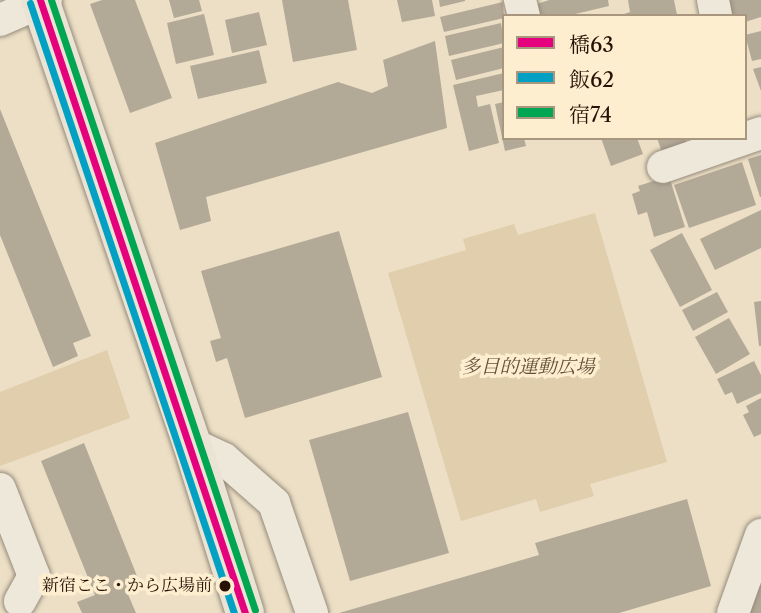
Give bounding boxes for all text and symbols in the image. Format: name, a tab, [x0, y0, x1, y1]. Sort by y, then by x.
legend	[502, 14, 747, 140]
text: 橋63	[569, 32, 614, 57]
text: 飯62	[569, 67, 614, 92]
text: 宿74	[569, 102, 612, 127]
park label: 多目的運動広場	[462, 356, 594, 378]
place label: 新宿ここ・から広場前	[42, 576, 212, 596]
marker: 新宿ここ・から広場前	[218, 579, 232, 593]

